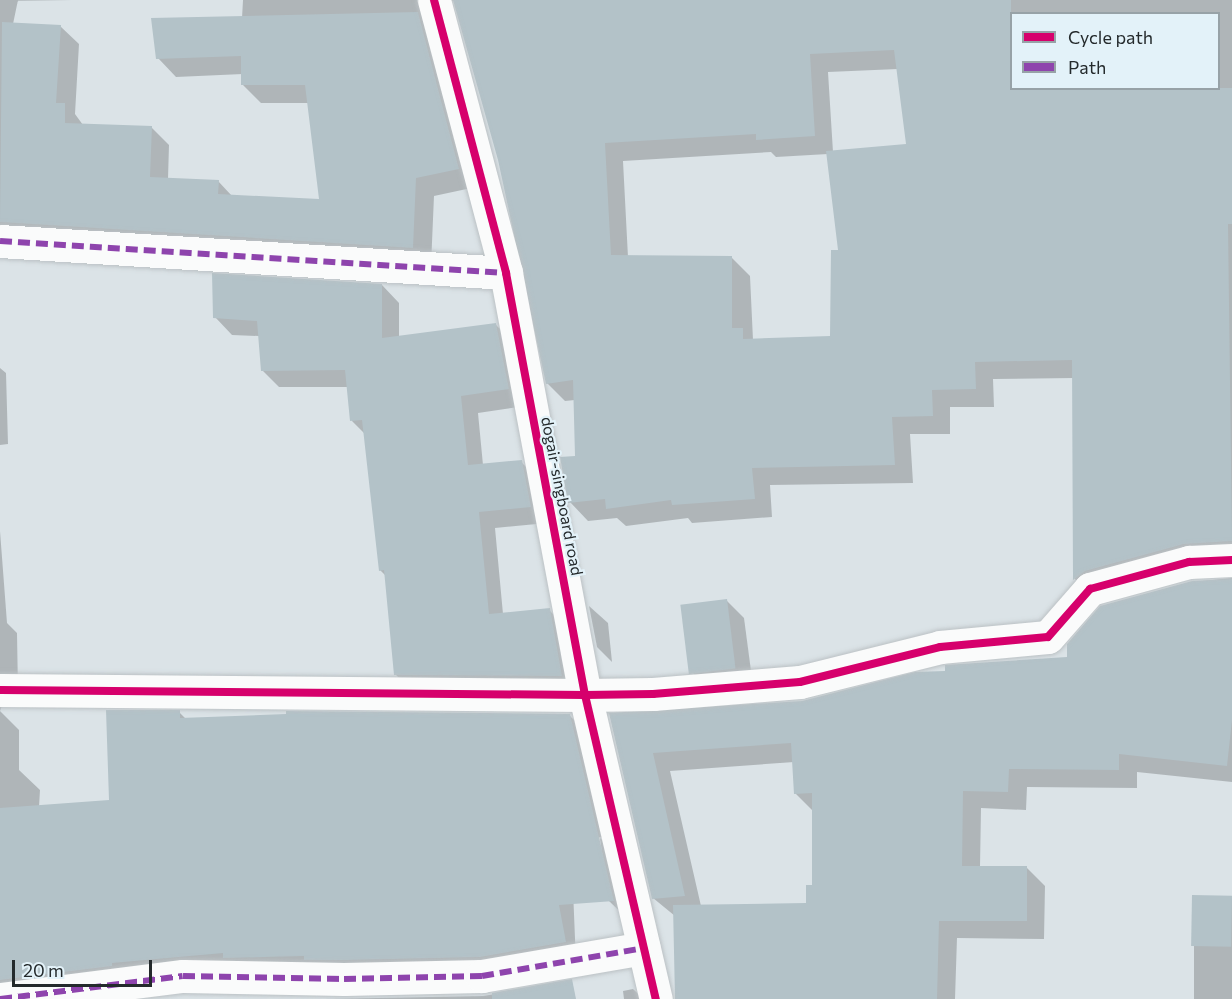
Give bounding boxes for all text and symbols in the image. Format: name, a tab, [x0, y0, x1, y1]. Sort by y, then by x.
legend	[1010, 12, 1220, 90]
text: Cycle path	[1068, 26, 1153, 48]
text: Path	[1068, 56, 1106, 78]
street label: dogair-singboard road	[537, 415, 587, 577]
scale bar	[15, 948, 154, 986]
text: 20 m	[23, 959, 64, 981]

